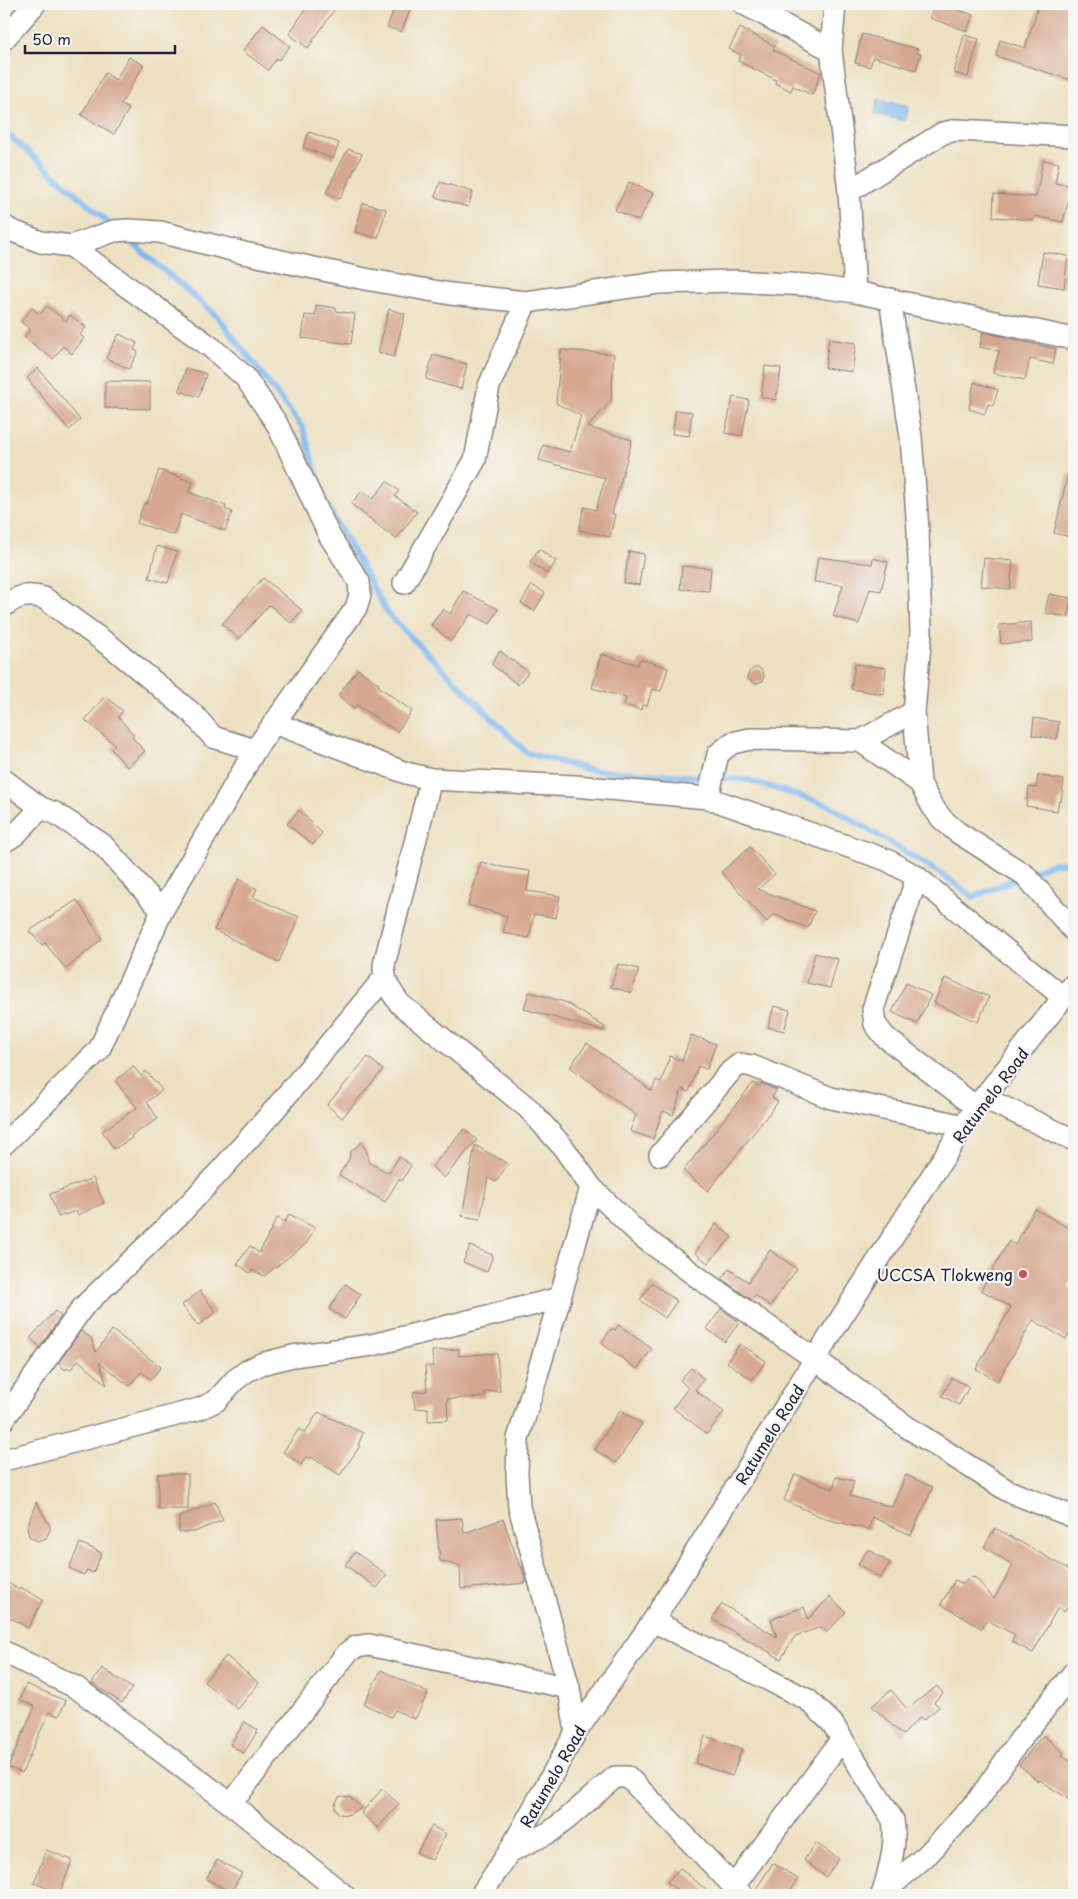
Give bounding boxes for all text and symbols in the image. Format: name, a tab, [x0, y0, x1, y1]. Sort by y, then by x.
scale bar	[25, 22, 175, 54]
text: 50 m	[32, 27, 71, 50]
street label: Ratumelo Road	[946, 1042, 1034, 1148]
place label: UCCSA Tlokweng	[877, 1262, 1013, 1286]
marker: UCCSA Tlokweng	[1017, 1268, 1029, 1280]
street label: Ratumelo Road	[729, 1379, 809, 1489]
street label: Ratumelo Road	[513, 1720, 591, 1832]

